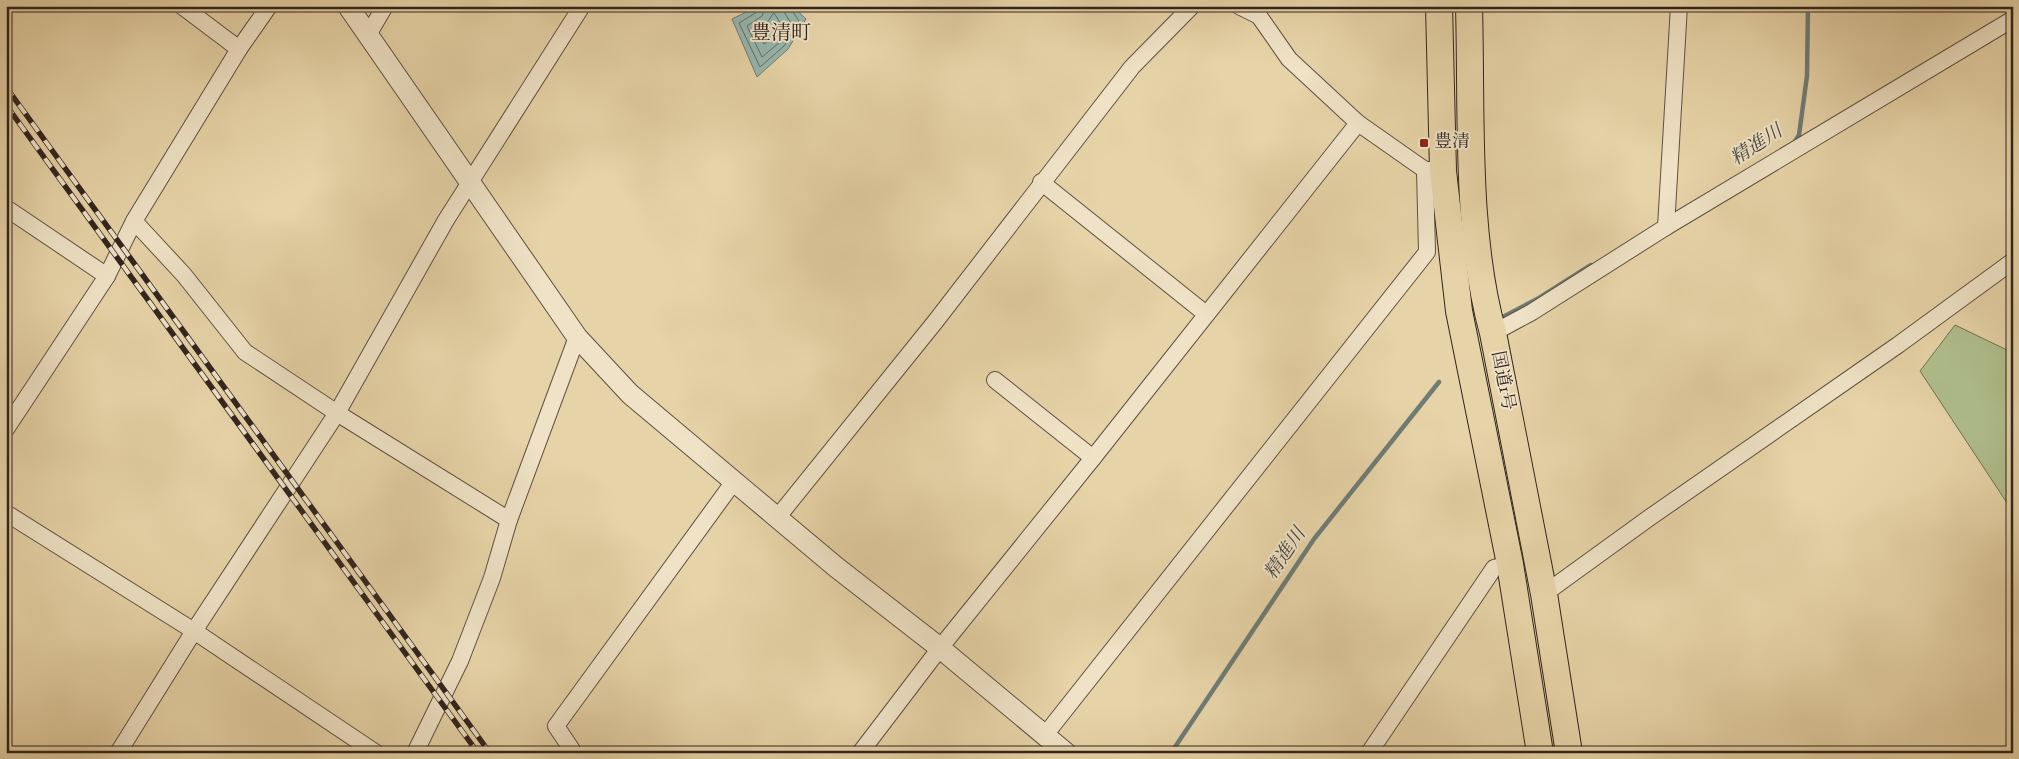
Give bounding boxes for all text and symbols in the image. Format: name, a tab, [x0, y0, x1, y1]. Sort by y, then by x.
district label: 豊清町	[751, 20, 811, 49]
water label: 精進川	[1726, 118, 1790, 173]
place label: 豊清	[1434, 130, 1470, 156]
marker: 豊清	[1418, 137, 1430, 149]
street label: 国道1号	[1484, 349, 1520, 413]
water label: 精進川	[1259, 521, 1314, 585]

